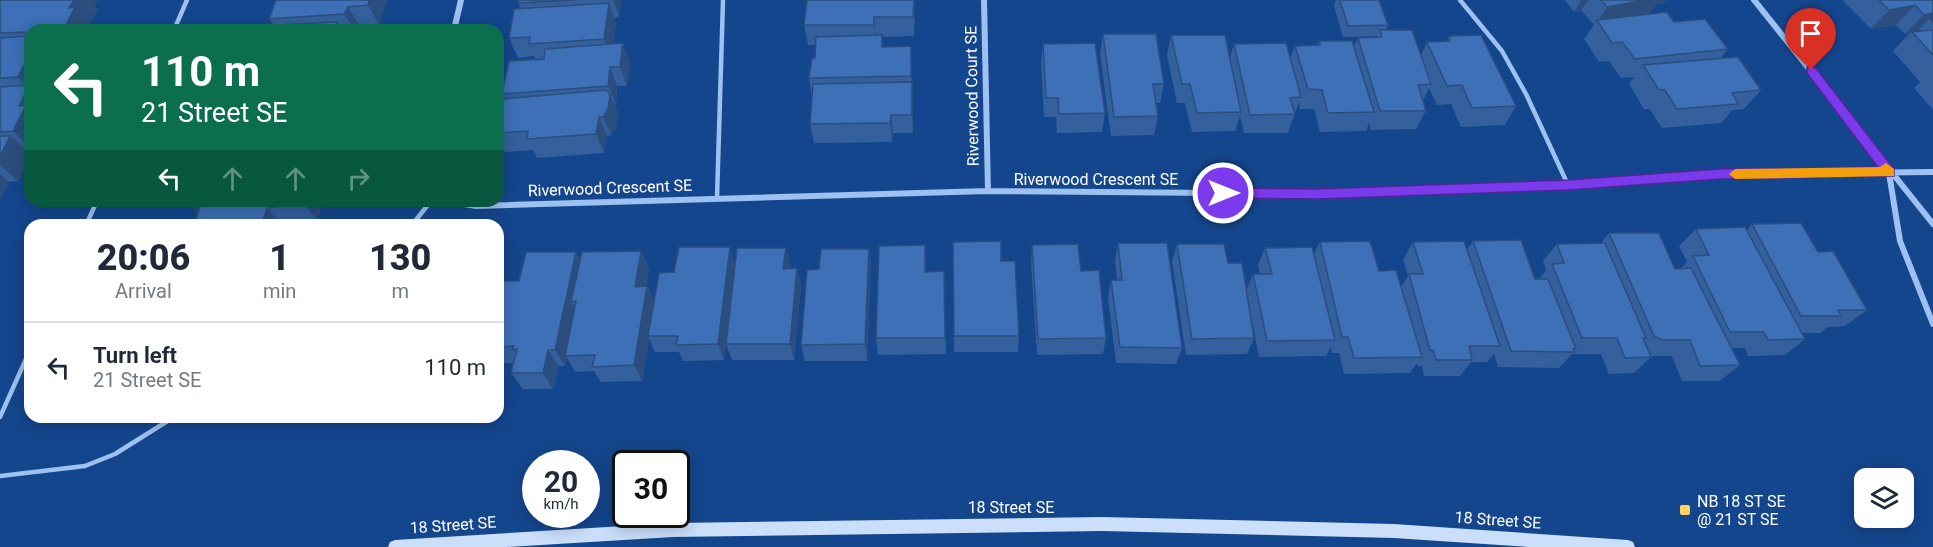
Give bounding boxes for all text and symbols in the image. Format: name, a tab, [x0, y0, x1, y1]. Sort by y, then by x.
pin	[1785, 8, 1836, 70]
icon: arrive	[1794, 17, 1827, 50]
street label: Riverwood Court SE	[961, 26, 983, 166]
text: 110 m	[141, 47, 260, 96]
icon: left	[42, 48, 120, 126]
text: 21 Street SE	[141, 97, 287, 129]
position arrow	[1191, 161, 1255, 225]
icon: left	[153, 162, 186, 195]
icon: ahead	[216, 162, 249, 195]
icon: ahead	[279, 162, 312, 195]
icon: right	[342, 162, 375, 195]
street label: Riverwood Crescent SE	[1014, 170, 1178, 189]
street label: Riverwood Crescent SE	[527, 176, 693, 200]
text: 20:06	[97, 237, 190, 279]
text: 1	[269, 237, 290, 279]
text: 130	[369, 237, 431, 279]
text: Arrival	[115, 279, 172, 303]
text: min	[263, 279, 296, 303]
text: m	[391, 279, 409, 303]
text: Turn left	[93, 343, 177, 368]
icon: left	[42, 351, 75, 384]
text: 110 m	[424, 355, 486, 380]
text: 21 Street SE	[93, 368, 201, 392]
speed limit sign: 30	[612, 450, 690, 528]
text: 20	[544, 464, 578, 499]
map controls	[1854, 468, 1914, 528]
button: layers	[1854, 468, 1914, 528]
place label: NB 18 ST SE @ 21 ST SE	[1697, 492, 1786, 529]
text: km/h	[543, 495, 579, 513]
street label: 18 Street SE	[968, 498, 1054, 517]
marker: NB 18 ST SE @ 21 ST SE	[1678, 503, 1692, 517]
street label: 18 Street SE	[1454, 507, 1542, 533]
street label: 18 Street SE	[409, 512, 497, 538]

